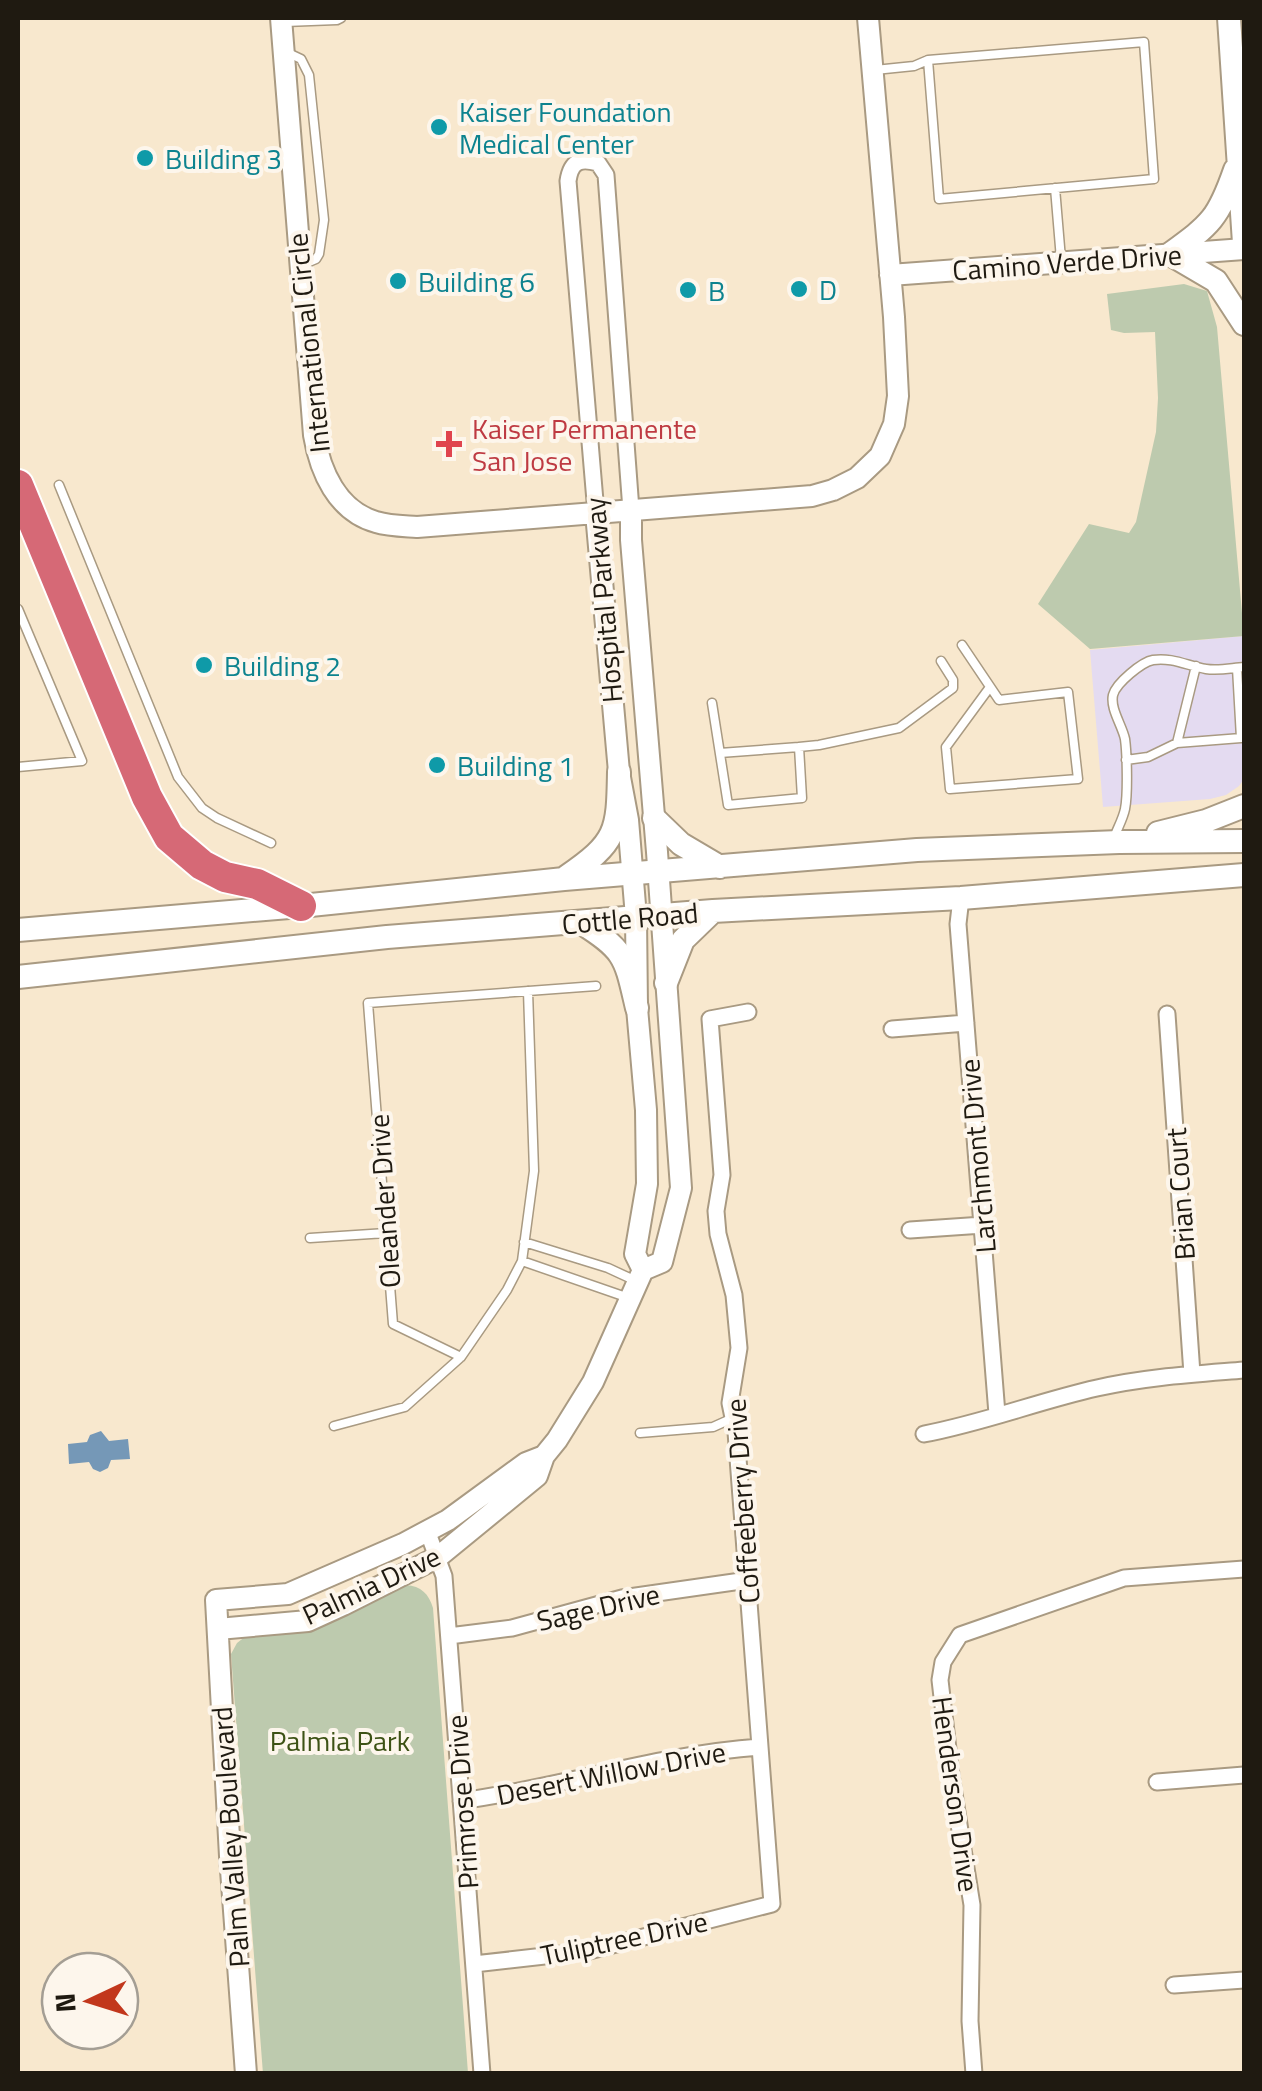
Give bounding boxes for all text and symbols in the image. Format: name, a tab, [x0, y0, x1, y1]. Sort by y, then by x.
place label: Kaiser Foundation Medical Center	[459, 90, 672, 165]
marker: Kaiser Foundation Medical Center	[428, 116, 450, 138]
place label: Building 3	[165, 137, 282, 180]
marker: Building 3	[134, 147, 156, 169]
street label: International Circle	[275, 231, 341, 455]
street label: Camino Verde Drive	[951, 233, 1183, 291]
place label: Building 6	[418, 260, 535, 303]
place label: D	[819, 268, 837, 311]
place label: B	[708, 269, 725, 312]
marker: Building 6	[387, 270, 409, 292]
marker: D	[788, 278, 810, 300]
marker: B	[677, 279, 699, 301]
place label: Kaiser Permanente San Jose	[472, 407, 697, 482]
marker: Kaiser Permanente San Jose	[436, 431, 462, 457]
street label: Hospital Parkway	[573, 495, 633, 705]
place label: Building 2	[224, 644, 341, 687]
marker: Building 2	[193, 654, 215, 676]
place label: Building 1	[457, 744, 574, 787]
marker: Building 1	[426, 754, 448, 776]
street label: Cottle Road	[560, 891, 700, 945]
street label: Larchmont Drive	[947, 1057, 1007, 1255]
street label: Oleander Drive	[356, 1113, 412, 1289]
street label: Brian Court	[1154, 1126, 1206, 1262]
street label: Coffeeberry Drive	[713, 1397, 771, 1605]
street label: Palmia Drive	[295, 1534, 447, 1636]
street label: Sage Drive	[532, 1572, 664, 1642]
street label: Henderson Drive	[921, 1694, 991, 1894]
street label: Palm Valley Boulevard	[199, 1705, 261, 1969]
street label: Primrose Drive	[434, 1713, 490, 1891]
park label: Palmia Park	[270, 1719, 410, 1762]
street label: Desert Willow Drive	[493, 1730, 729, 1816]
street label: Tuliptree Drive	[537, 1899, 711, 1977]
north arrow	[40, 1951, 140, 2051]
text: N	[42, 1992, 87, 2014]

